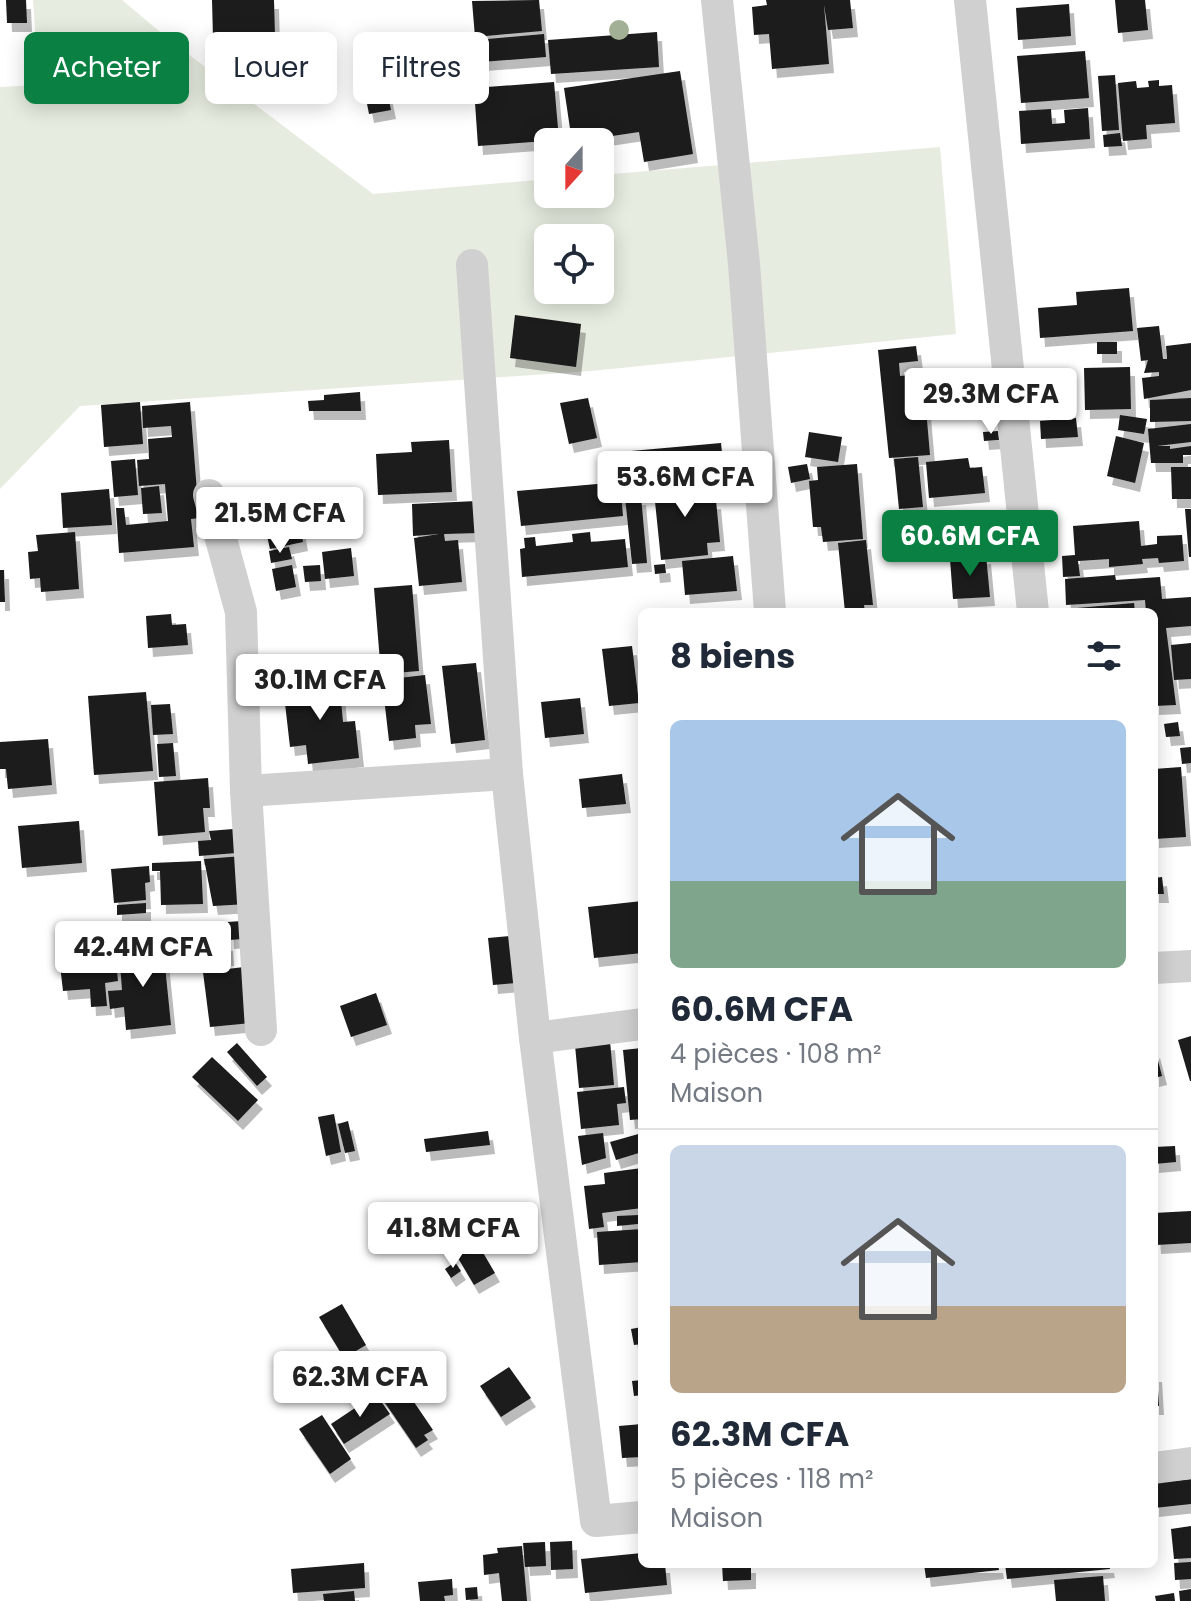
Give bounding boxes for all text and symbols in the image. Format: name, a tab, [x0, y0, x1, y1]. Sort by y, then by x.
chip: Acheter	[24, 32, 189, 104]
chip: Louer	[205, 32, 337, 104]
chip: Filtres	[353, 32, 489, 104]
north arrow	[534, 128, 614, 208]
map controls	[534, 128, 614, 304]
button: locate	[534, 224, 614, 304]
pin: 29.3M CFA	[899, 368, 1083, 436]
text: 29.3M CFA	[923, 376, 1059, 412]
pin: 53.6M CFA	[593, 451, 777, 519]
text: 53.6M CFA	[615, 459, 755, 495]
pin: 21.5M CFA	[188, 487, 372, 555]
text: 21.5M CFA	[214, 495, 346, 531]
pin: 60.6M CFA	[878, 510, 1062, 578]
text: 60.6M CFA	[900, 518, 1040, 554]
text: 8 biens	[670, 632, 795, 680]
icon: filters	[1082, 634, 1126, 678]
pin: 30.1M CFA	[228, 654, 412, 722]
text: 30.1M CFA	[254, 662, 386, 698]
icon: home	[826, 772, 970, 916]
pin: 42.4M CFA	[51, 921, 235, 989]
text: 42.4M CFA	[73, 929, 213, 965]
text: 60.6M CFA	[670, 985, 853, 1033]
text: 4 pièces · 108 m²	[670, 1036, 882, 1072]
text: Maison	[670, 1075, 763, 1111]
icon: home	[826, 1197, 970, 1341]
pin: 41.8M CFA	[361, 1202, 545, 1270]
text: 41.8M CFA	[386, 1210, 520, 1246]
pin: 62.3M CFA	[268, 1351, 452, 1419]
text: 62.3M CFA	[291, 1359, 429, 1395]
text: 62.3M CFA	[670, 1410, 849, 1458]
text: 5 pièces · 118 m²	[670, 1461, 874, 1497]
text: Maison	[670, 1500, 763, 1536]

